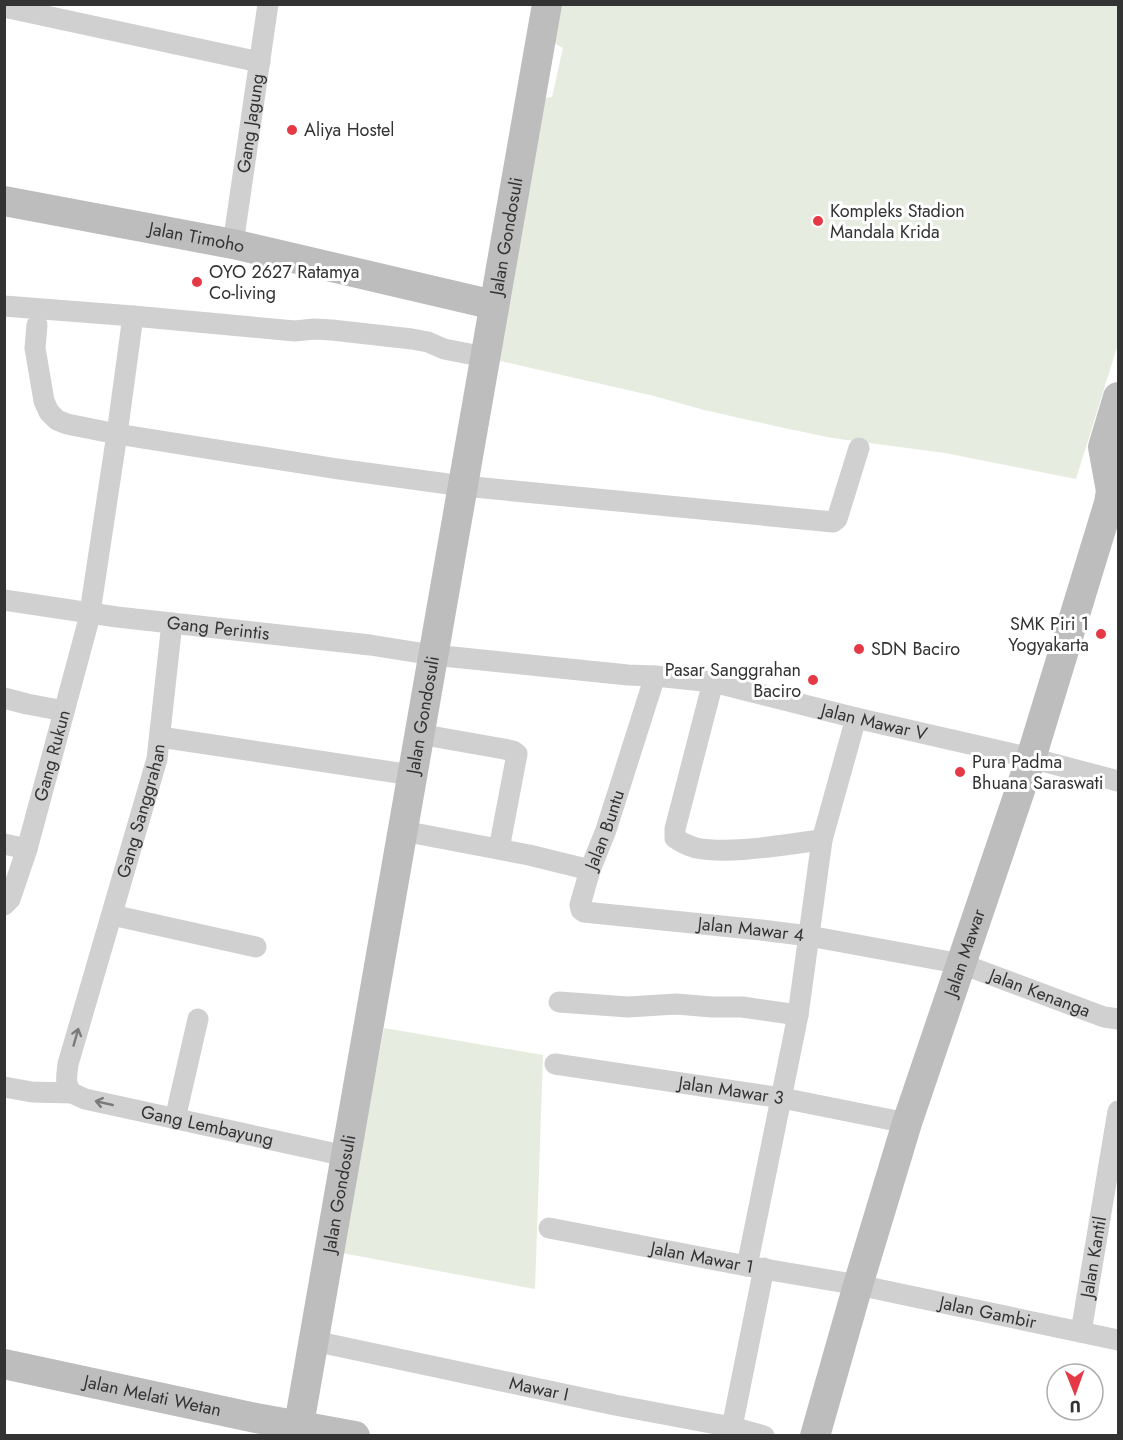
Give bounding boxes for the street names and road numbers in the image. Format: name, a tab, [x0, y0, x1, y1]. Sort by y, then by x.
street label: Gang Jagung	[231, 72, 271, 175]
street label: Jalan Gondosuli	[483, 175, 530, 299]
street label: Jalan Timoho	[145, 215, 247, 259]
street label: Gang Perintis	[166, 610, 271, 647]
street label: Jalan Gondosuli	[399, 654, 446, 778]
street label: Jalan Mawar V	[816, 696, 930, 747]
street label: Gang Rukun	[27, 707, 77, 804]
street label: Gang Sanggrahan	[110, 742, 172, 881]
street label: Jalan Buntu	[578, 786, 631, 876]
street label: Jalan Mawar	[937, 905, 992, 1002]
street label: Jalan Mawar 4	[695, 910, 806, 948]
street label: Jalan Kenanga	[984, 962, 1094, 1024]
street label: Jalan Mawar 3	[675, 1069, 786, 1111]
street label: Gang Lembayung	[139, 1099, 276, 1153]
street label: Jalan Gondosuli	[316, 1133, 362, 1257]
street label: Jalan Kantil	[1074, 1214, 1113, 1302]
street label: Jalan Mawar 1	[646, 1234, 756, 1280]
street label: Jalan Gambir	[935, 1289, 1040, 1336]
street label: Jalan Melati Wetan	[80, 1368, 224, 1423]
street label: Mawar I	[507, 1370, 571, 1408]

